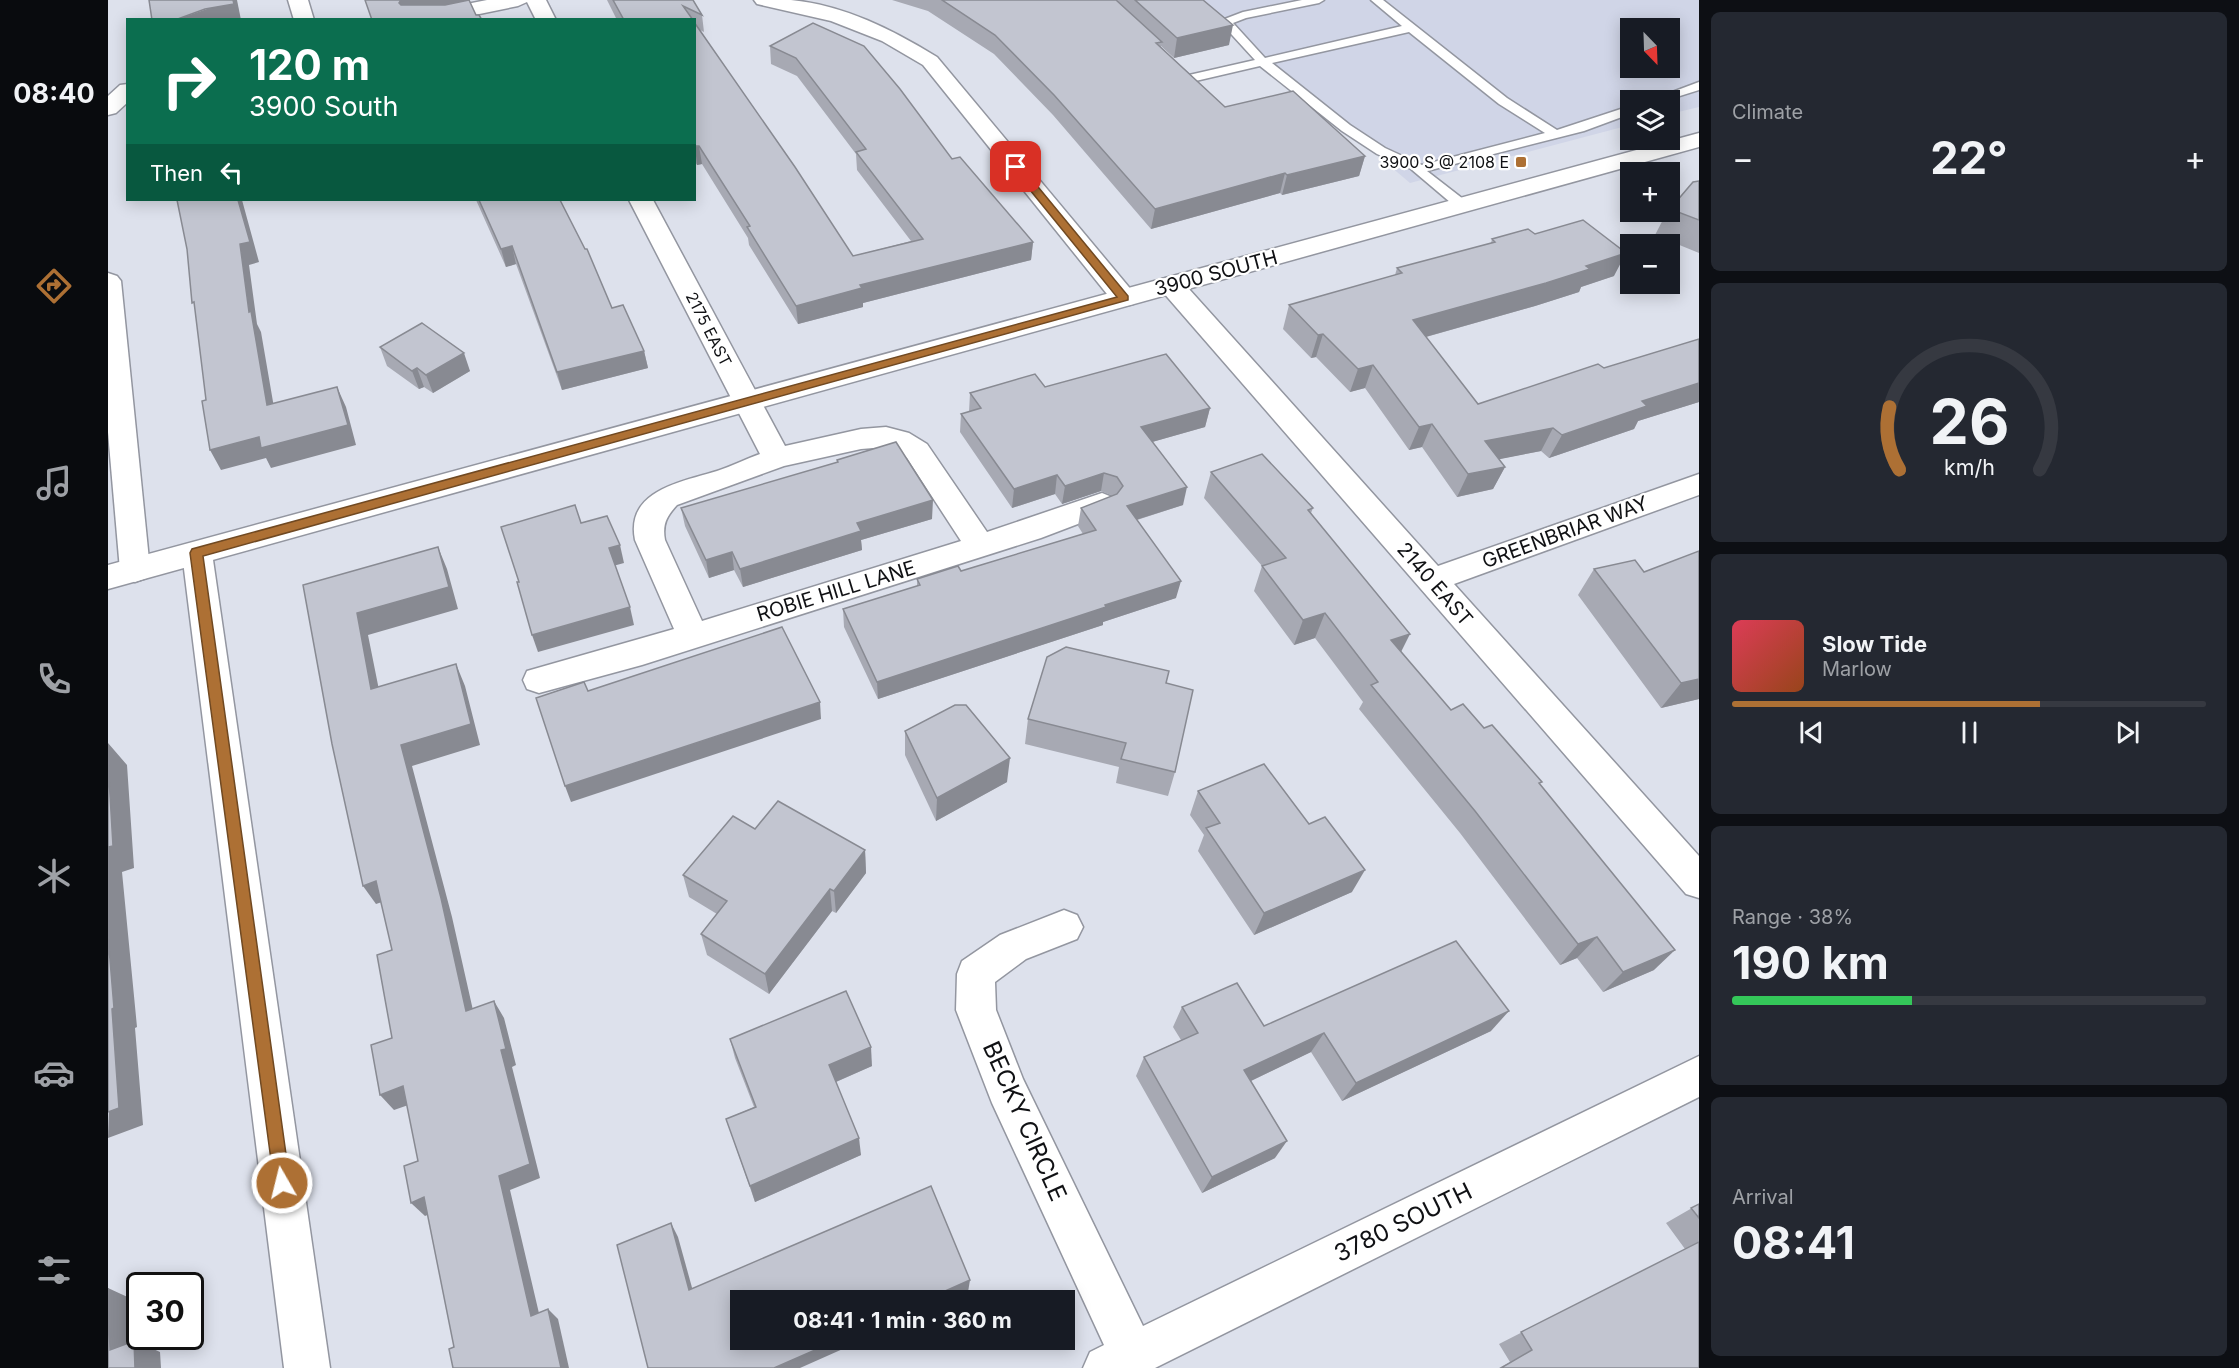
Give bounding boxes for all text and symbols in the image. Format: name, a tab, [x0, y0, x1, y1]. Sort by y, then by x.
north arrow	[1620, 18, 1680, 78]
map controls	[1620, 18, 1680, 294]
text: 120 m	[249, 39, 370, 90]
icon: right	[150, 42, 228, 120]
text: 08:40	[13, 77, 95, 110]
text: 3900 South	[249, 90, 398, 123]
button: layers	[1620, 90, 1680, 150]
text: Climate	[1732, 100, 1803, 124]
text: 22°	[1930, 130, 2008, 185]
text: −	[1732, 138, 1754, 178]
text: +	[2184, 138, 2206, 178]
pin	[990, 141, 1041, 192]
icon: arrive	[999, 150, 1032, 183]
place label: 3900 S @ 2108 E	[1379, 152, 1509, 172]
marker: 3900 S @ 2108 E	[1514, 155, 1528, 169]
icon: left	[215, 156, 248, 189]
text: Then	[150, 160, 203, 186]
button: +	[1620, 162, 1680, 222]
button: −	[1620, 234, 1680, 294]
street label: 3900 SOUTH	[1152, 245, 1280, 301]
icon: directions	[33, 265, 75, 307]
street label: 2175 EAST	[682, 289, 736, 369]
text: 26	[1929, 384, 2009, 459]
text: km/h	[1944, 454, 1994, 480]
icon: music	[33, 462, 75, 504]
street label: GREENBRIAR WAY	[1479, 491, 1652, 573]
street label: 2140 EAST	[1392, 537, 1478, 631]
street label: ROBIE HILL LANE	[754, 555, 918, 627]
text: Slow Tide	[1822, 631, 1927, 657]
text: Marlow	[1822, 657, 1892, 681]
icon: phone	[33, 658, 75, 700]
icon: previous	[1795, 716, 1828, 749]
icon: pause	[1953, 716, 1986, 749]
icon: next	[2111, 716, 2144, 749]
icon: climate	[33, 855, 75, 897]
text: Range · 38%	[1732, 905, 1853, 929]
text: 190 km	[1732, 935, 1889, 990]
street label: BECKY CIRCLE	[977, 1037, 1073, 1205]
icon: car	[33, 1052, 75, 1094]
position arrow	[250, 1151, 314, 1215]
street label: 3780 SOUTH	[1329, 1176, 1477, 1268]
text: Arrival	[1732, 1185, 1794, 1209]
text: 08:41	[1732, 1215, 1855, 1270]
icon: filters	[33, 1249, 75, 1291]
speed limit sign: 30	[126, 1272, 204, 1350]
text: 08:41 · 1 min · 360 m	[793, 1307, 1012, 1333]

